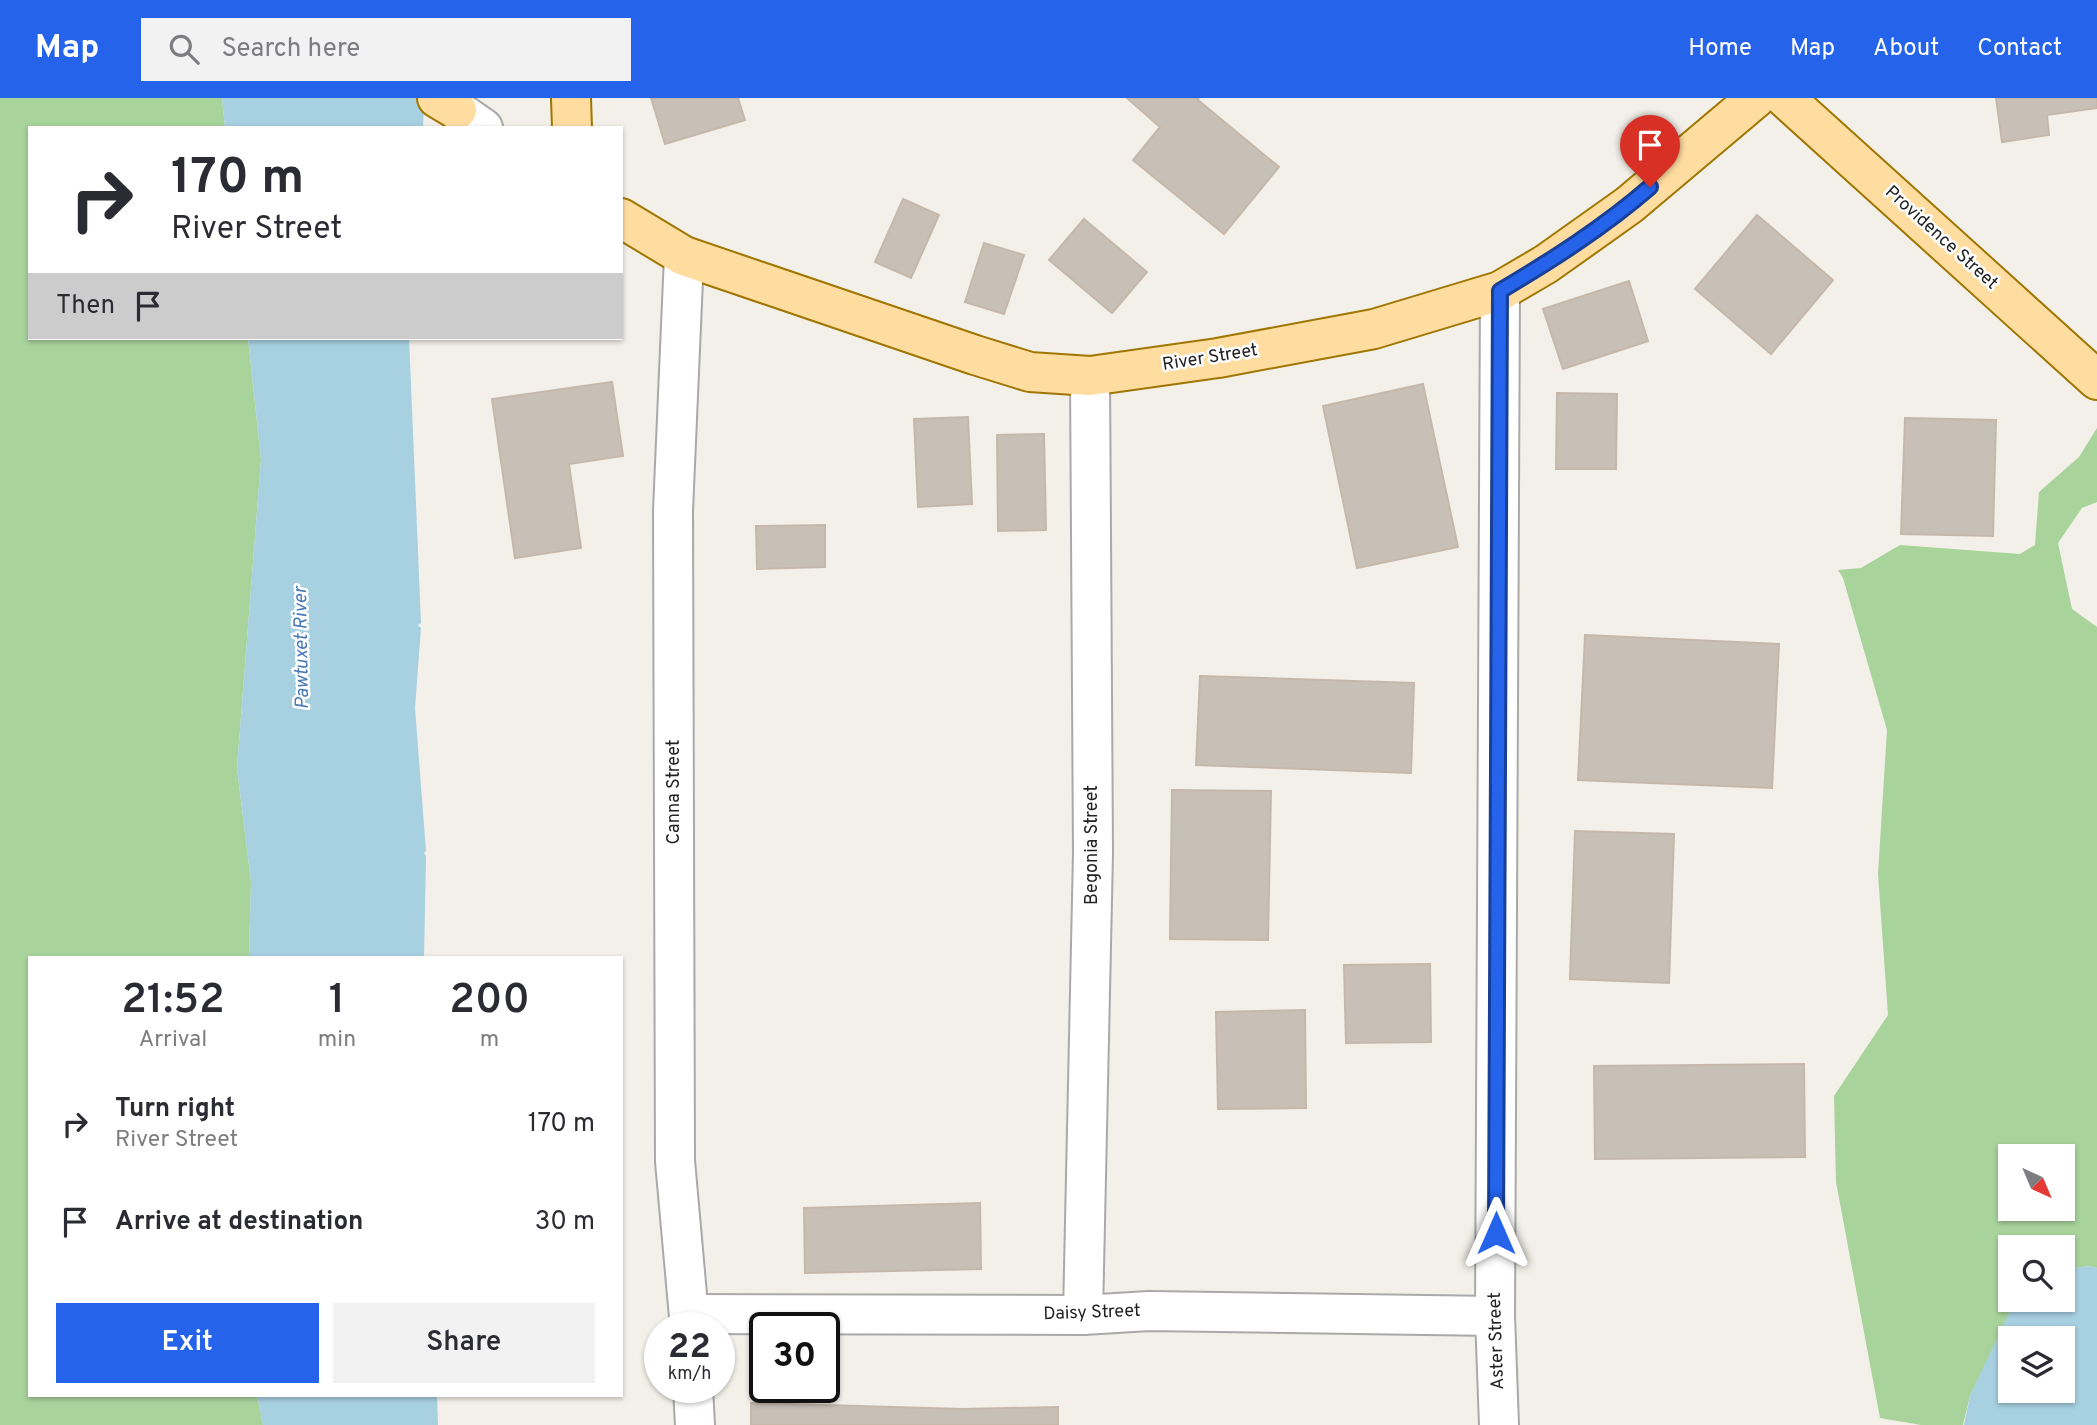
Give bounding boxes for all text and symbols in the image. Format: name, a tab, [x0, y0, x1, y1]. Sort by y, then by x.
search box	[141, 18, 631, 81]
text: Map	[35, 28, 99, 70]
icon: search	[165, 30, 203, 68]
text: Search here	[221, 33, 360, 66]
text: Home	[1688, 34, 1752, 64]
text: Map	[1790, 34, 1835, 64]
text: About	[1873, 34, 1939, 64]
text: Contact	[1977, 34, 2062, 64]
pin	[1620, 115, 1680, 187]
icon: arrive	[1631, 126, 1669, 164]
text: 170 m	[171, 149, 304, 211]
icon: right	[56, 154, 147, 245]
street label: Providence Street	[1880, 181, 2002, 295]
text: River Street	[171, 210, 342, 250]
icon: arrive	[129, 287, 167, 325]
text: Then	[56, 290, 115, 323]
street label: River Street	[1161, 339, 1259, 377]
water label: Pawtuxet River	[289, 585, 315, 710]
street label: Canna Street	[663, 739, 686, 845]
street label: Begonia Street	[1081, 785, 1104, 905]
text: 21:52	[121, 975, 225, 1028]
text: 1	[329, 975, 345, 1028]
text: 200	[449, 975, 530, 1028]
text: Arrival	[139, 1026, 207, 1055]
text: min	[318, 1026, 356, 1055]
text: m	[480, 1026, 499, 1055]
text: Turn right	[115, 1093, 235, 1126]
icon: right	[56, 1105, 94, 1143]
text: 170 m	[528, 1108, 595, 1141]
text: River Street	[115, 1126, 238, 1155]
north arrow	[1998, 1144, 2076, 1222]
map controls	[1998, 1144, 2075, 1403]
position arrow	[1459, 1196, 1533, 1270]
icon: arrive	[56, 1203, 94, 1241]
text: Arrive at destination	[115, 1206, 363, 1239]
text: 30 m	[535, 1206, 595, 1239]
button: search	[1998, 1235, 2075, 1312]
street label: Aster Street	[1484, 1292, 1510, 1390]
street label: Daisy Street	[1043, 1300, 1141, 1326]
button: Exit	[56, 1303, 319, 1383]
button: Share	[333, 1303, 595, 1383]
speed limit sign: 30	[749, 1312, 840, 1403]
text: 22	[668, 1326, 711, 1370]
button: layers	[1998, 1326, 2075, 1403]
text: km/h	[668, 1363, 711, 1386]

